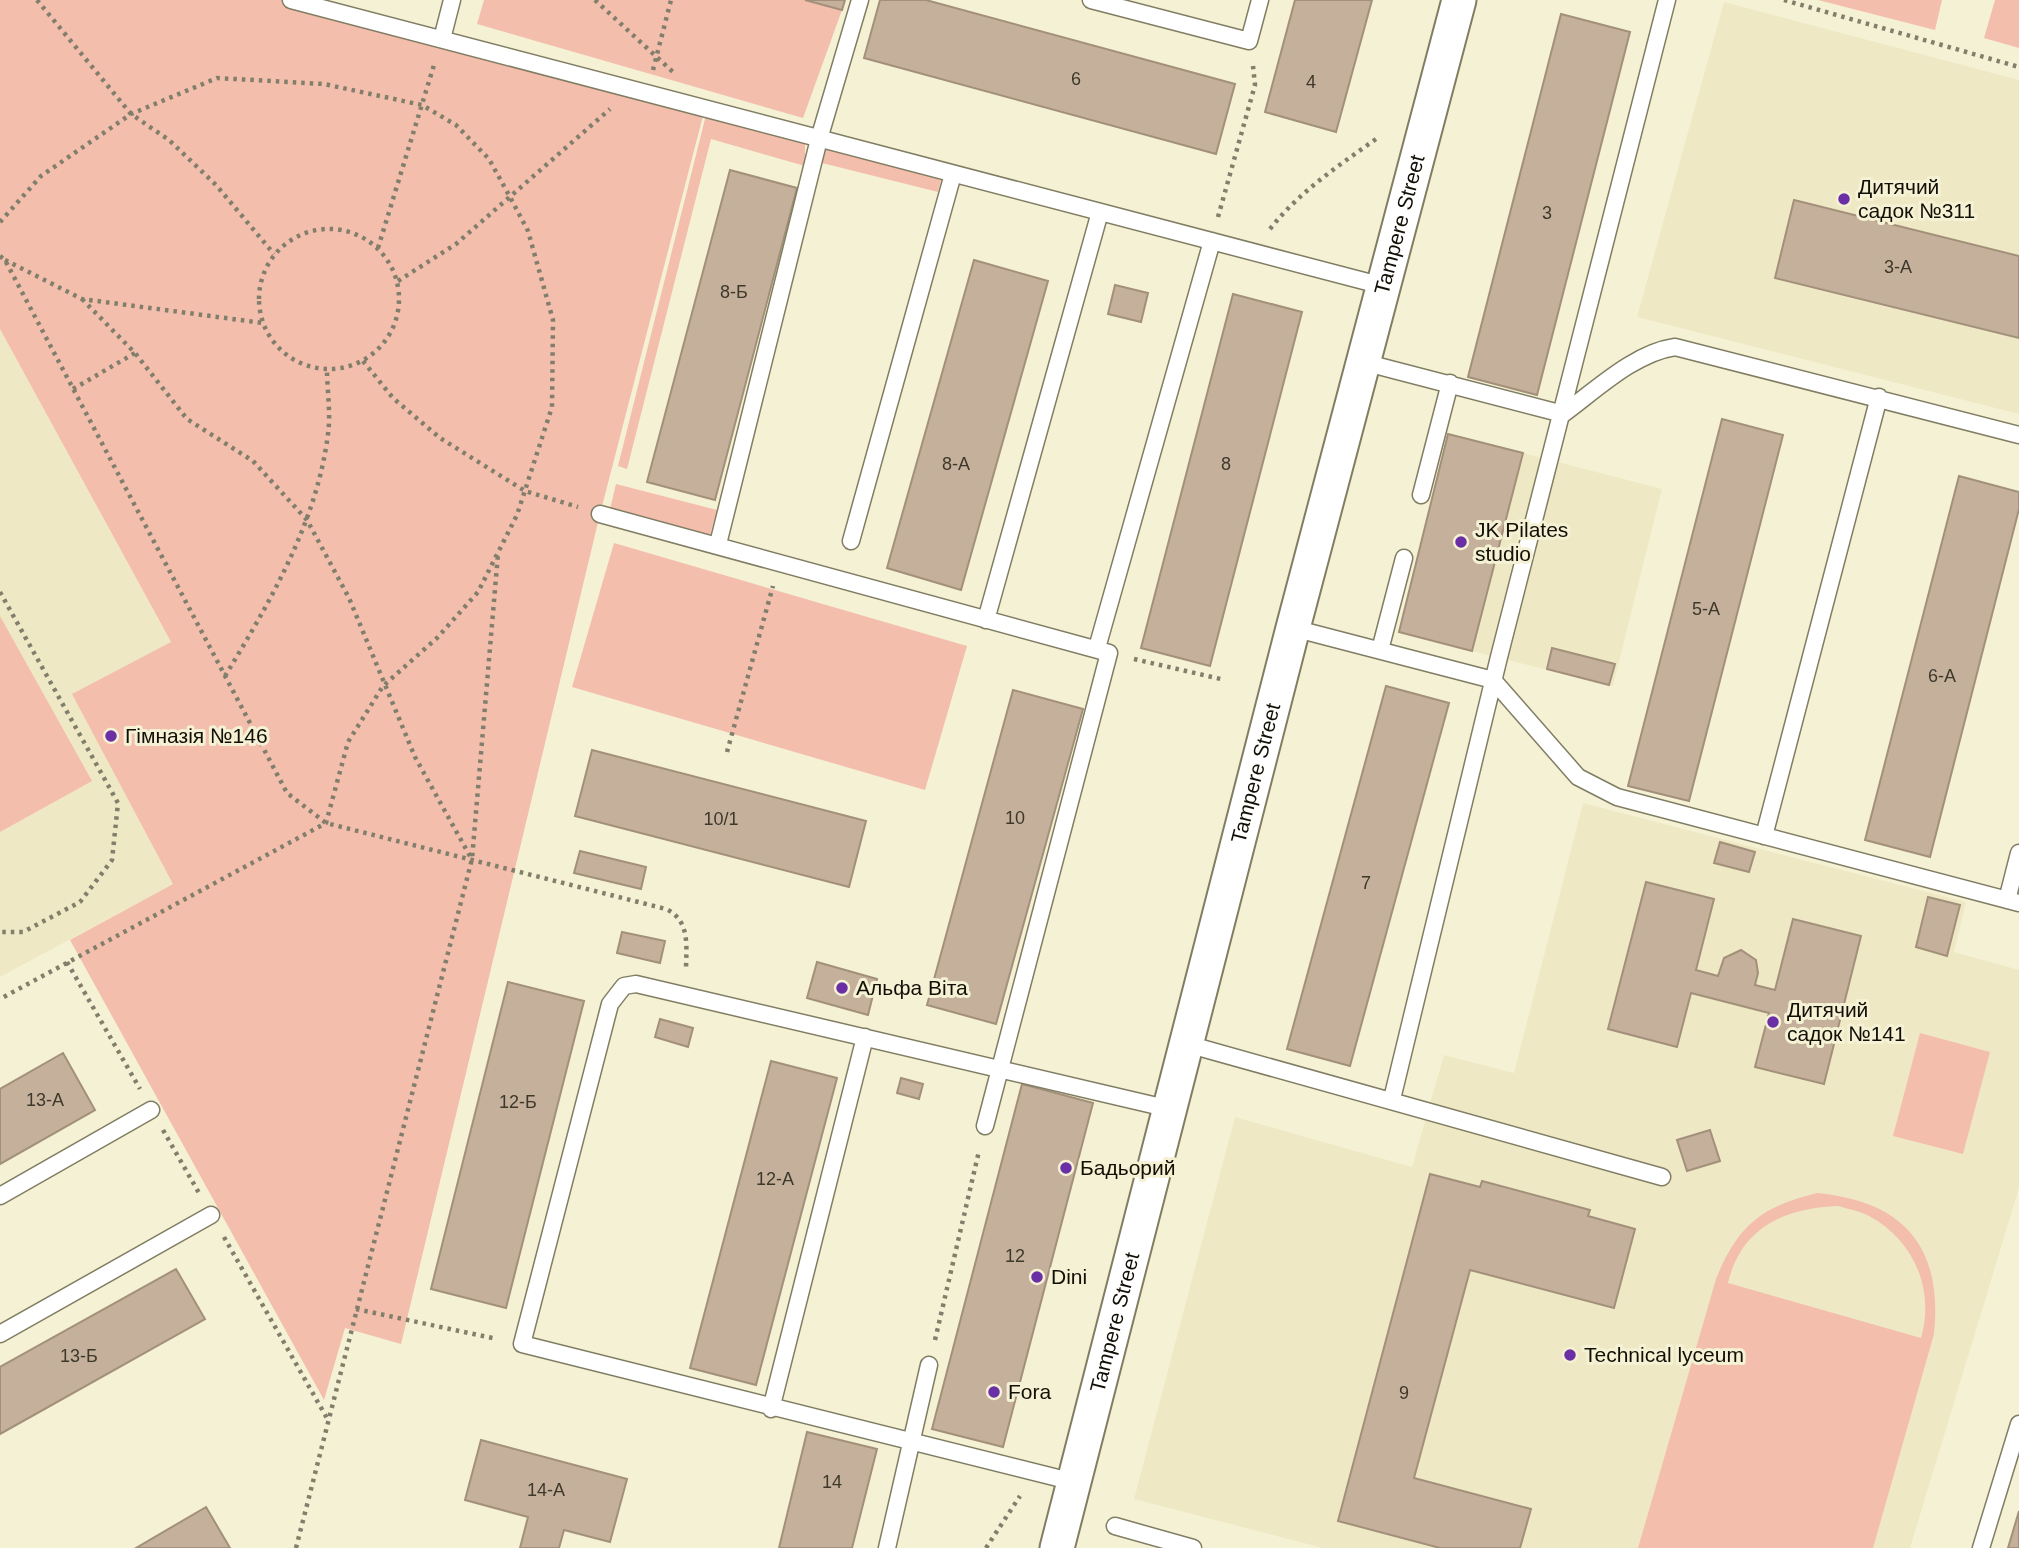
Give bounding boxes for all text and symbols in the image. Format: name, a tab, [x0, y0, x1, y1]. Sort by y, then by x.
house number: 6	[1071, 69, 1081, 89]
house number: 4	[1306, 72, 1316, 92]
street label: Tampere Street	[1370, 152, 1429, 297]
place label: Дитячий садок №311	[1858, 175, 1975, 222]
marker: Дитячий садок №311	[1836, 191, 1852, 207]
house number: 3	[1542, 203, 1552, 223]
house number: 3-А	[1884, 257, 1912, 277]
house number: 8-Б	[720, 282, 748, 302]
house number: 8-А	[942, 454, 970, 474]
house number: 8	[1221, 454, 1231, 474]
place label: JK Pilates studio	[1475, 518, 1568, 565]
marker: JK Pilates studio	[1453, 534, 1469, 550]
house number: 5-А	[1692, 599, 1720, 619]
house number: 6-А	[1928, 666, 1956, 686]
street label: Tampere Street	[1226, 700, 1284, 845]
place label: Гімназія №146	[125, 724, 268, 747]
marker: Гімназія №146	[103, 728, 119, 744]
house number: 10	[1005, 808, 1025, 828]
house number: 10/1	[703, 809, 739, 829]
house number: 7	[1361, 873, 1371, 893]
place label: Альфа Віта	[856, 976, 968, 999]
marker: Альфа Віта	[834, 980, 850, 996]
place label: Дитячий садок №141	[1787, 998, 1906, 1045]
marker: Дитячий садок №141	[1765, 1014, 1781, 1030]
house number: 13-А	[26, 1090, 64, 1110]
house number: 12-Б	[499, 1092, 537, 1112]
place label: Бадьорий	[1080, 1156, 1175, 1179]
marker: Бадьорий	[1058, 1160, 1074, 1176]
house number: 12-А	[756, 1169, 794, 1189]
house number: 12	[1005, 1246, 1025, 1266]
street label: Tampere Street	[1085, 1250, 1143, 1395]
place label: Dini	[1051, 1265, 1087, 1288]
marker: Dini	[1029, 1269, 1045, 1285]
place label: Technical lyceum	[1584, 1343, 1744, 1366]
house number: 13-Б	[60, 1346, 98, 1366]
marker: Technical lyceum	[1562, 1347, 1578, 1363]
place label: Fora	[1008, 1380, 1052, 1403]
house number: 9	[1399, 1383, 1409, 1403]
marker: Fora	[986, 1384, 1002, 1400]
house number: 14	[822, 1472, 842, 1492]
house number: 14-А	[527, 1480, 565, 1500]

